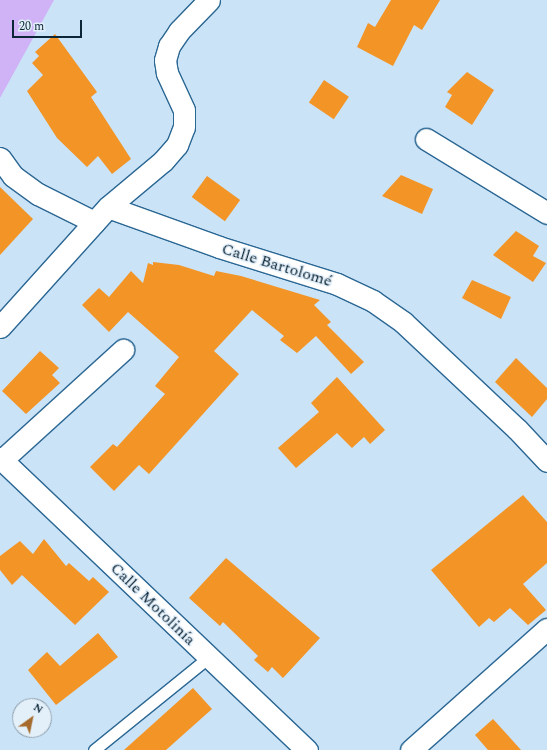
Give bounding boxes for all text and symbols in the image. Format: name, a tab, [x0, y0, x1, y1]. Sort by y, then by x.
scale bar	[14, 12, 84, 38]
text: 20 m	[19, 17, 44, 36]
street label: Calle Bartolomé	[220, 239, 334, 291]
street label: Calle Motolinía	[107, 559, 199, 649]
north arrow	[12, 698, 52, 738]
text: N	[30, 699, 47, 718]

